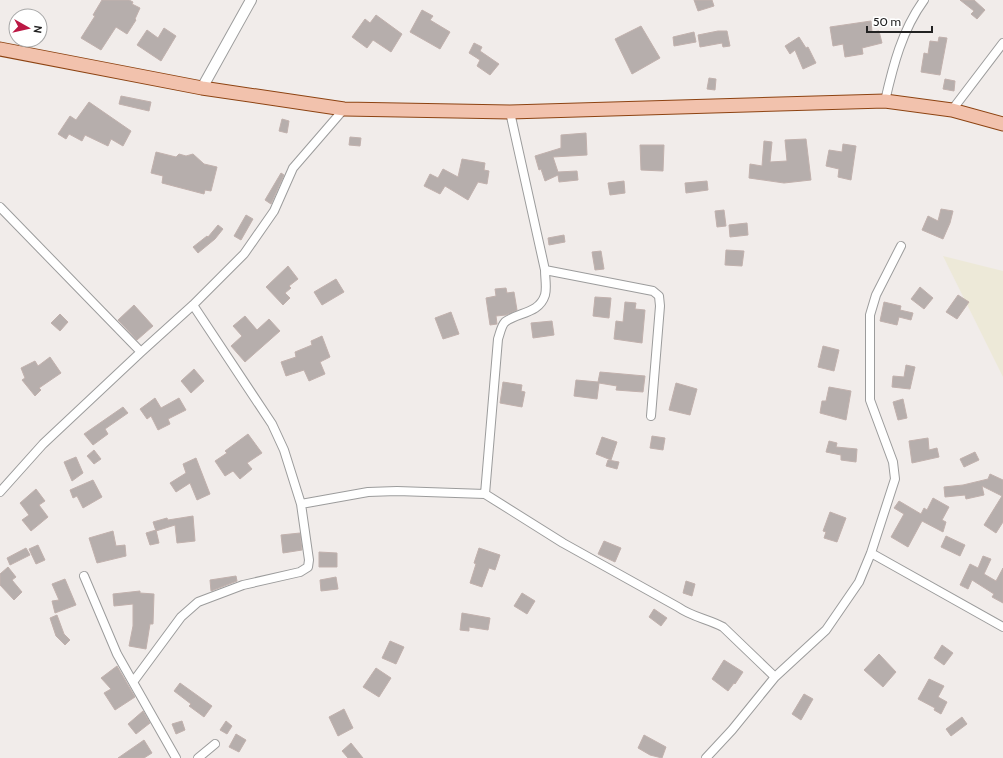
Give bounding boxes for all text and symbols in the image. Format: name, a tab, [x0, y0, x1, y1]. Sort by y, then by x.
north arrow	[8, 8, 48, 48]
scale bar	[867, 8, 932, 34]
text: 50 m	[873, 14, 901, 29]
text: N	[30, 25, 45, 34]

